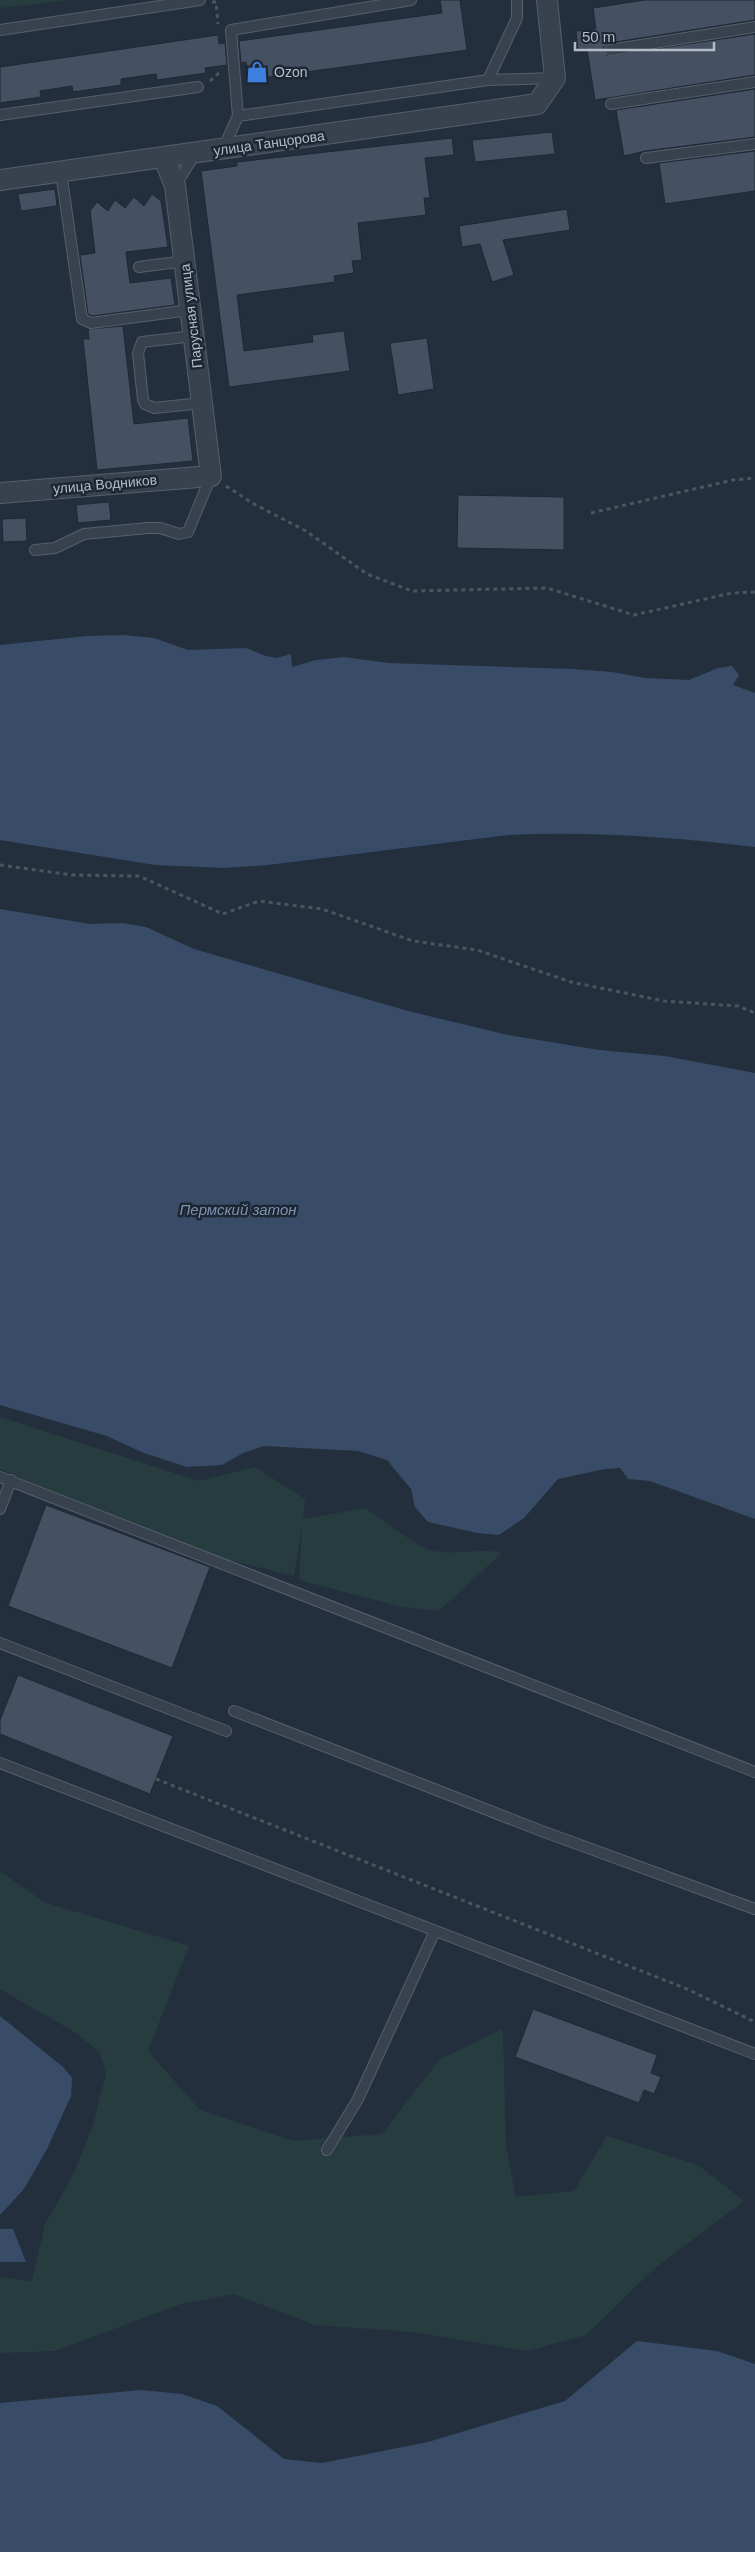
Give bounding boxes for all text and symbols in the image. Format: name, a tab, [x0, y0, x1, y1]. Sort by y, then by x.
scale bar	[575, 20, 714, 52]
text: 50 m	[582, 28, 615, 45]
shop icon: Ozon	[244, 59, 270, 85]
place label: Ozon	[274, 64, 307, 80]
street label: улица Танцорова	[212, 127, 326, 159]
street label: Парусная улица	[177, 263, 205, 369]
street label: улица Водников	[52, 471, 158, 497]
water label: Пермский затон	[179, 1201, 297, 1218]

